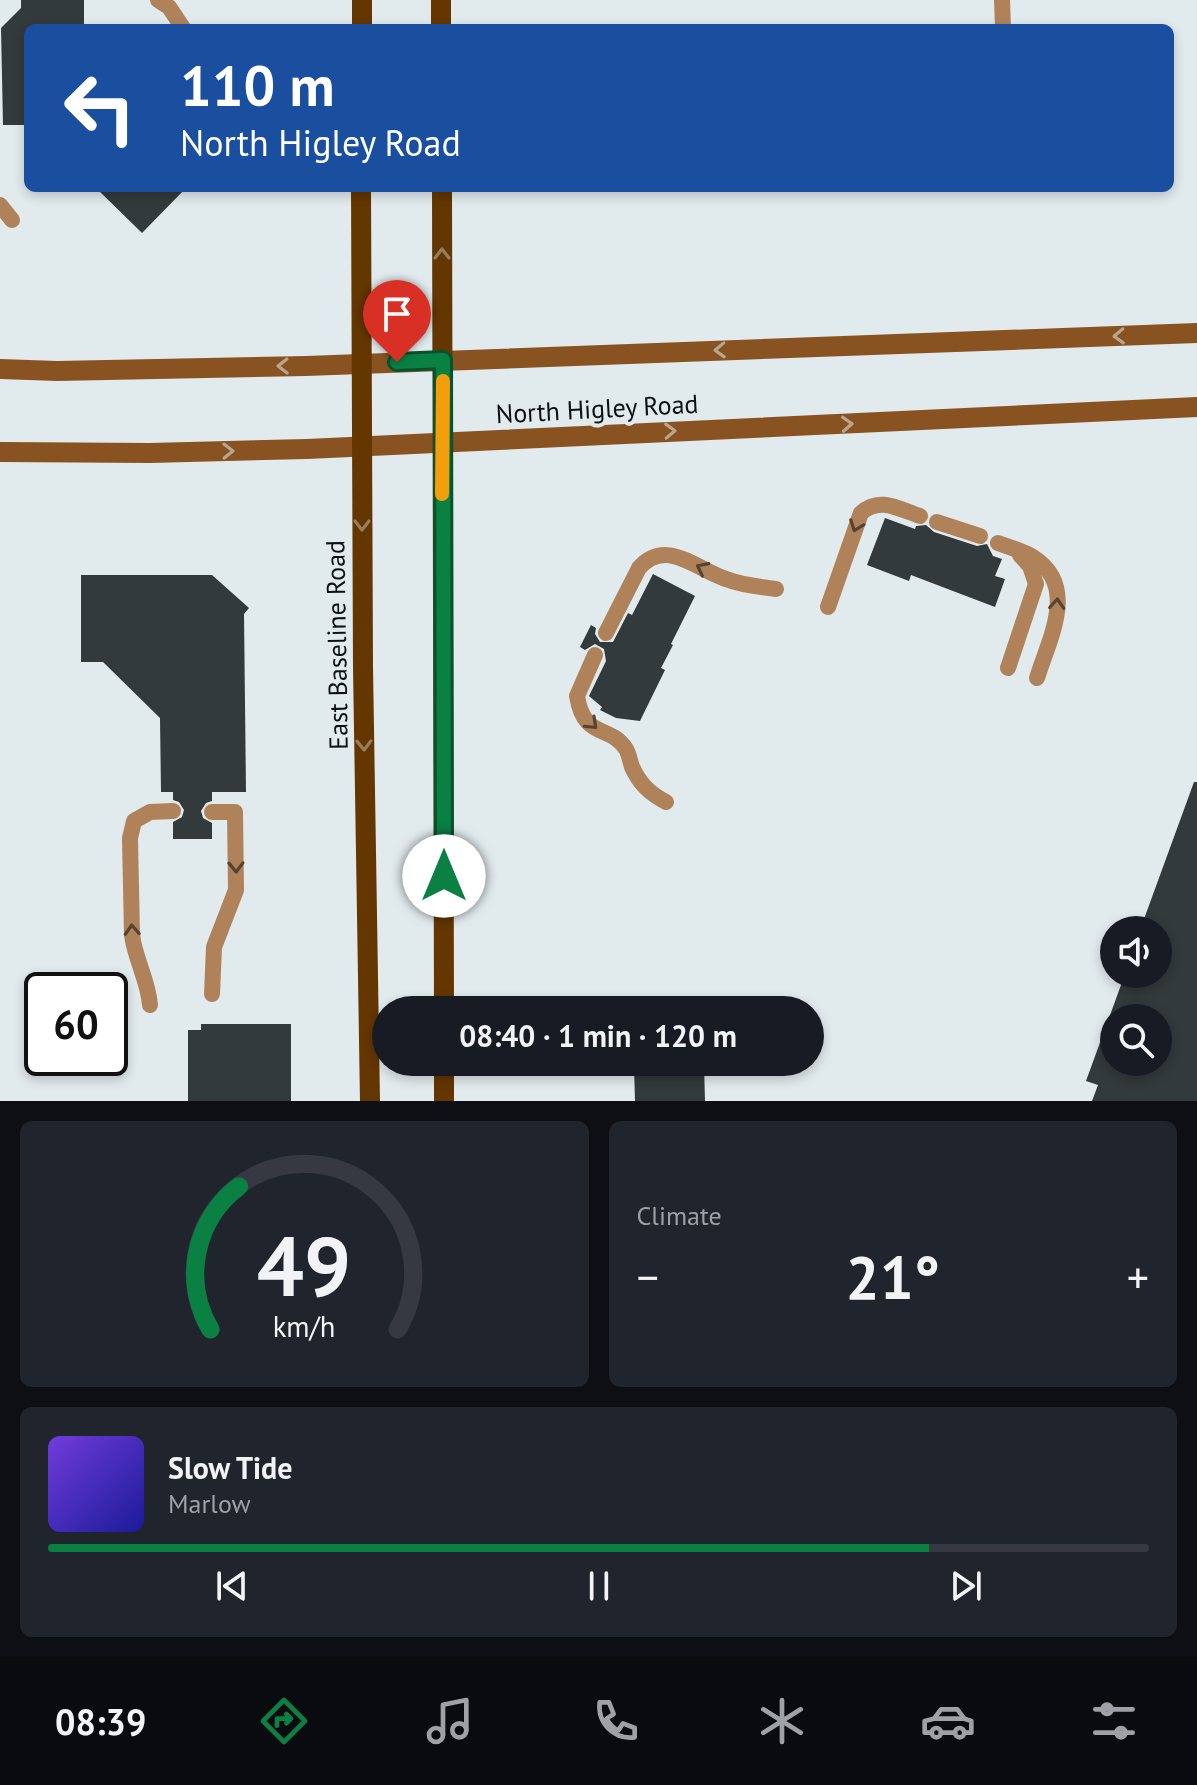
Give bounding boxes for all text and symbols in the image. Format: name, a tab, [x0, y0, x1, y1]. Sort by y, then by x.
text: 110 m	[180, 49, 335, 121]
icon: left	[48, 56, 152, 160]
text: North Higley Road	[180, 119, 461, 166]
one-way arrow	[433, 247, 451, 260]
pin	[363, 280, 431, 362]
icon: arrive	[375, 292, 419, 336]
one-way arrow	[1112, 328, 1125, 345]
one-way arrow	[713, 342, 726, 359]
one-way arrow	[276, 357, 289, 375]
street label: North Higley Road	[495, 387, 699, 430]
one-way arrow	[841, 415, 854, 432]
one-way arrow	[664, 423, 677, 440]
one-way arrow	[222, 442, 235, 460]
one-way arrow	[850, 518, 866, 532]
one-way arrow	[353, 519, 371, 532]
street label: East Baseline Road	[318, 540, 355, 750]
one-way arrow	[696, 562, 711, 578]
one-way arrow	[1048, 597, 1065, 610]
one-way arrow	[583, 714, 597, 729]
one-way arrow	[356, 739, 373, 752]
position arrow	[402, 834, 486, 918]
one-way arrow	[227, 861, 245, 874]
map controls	[1100, 916, 1172, 1076]
button: sound	[1100, 916, 1172, 988]
one-way arrow	[124, 923, 141, 936]
speed limit sign: 60	[24, 972, 128, 1076]
button: search	[1100, 1004, 1172, 1076]
text: 08:40 · 1 min · 120 m	[459, 1016, 737, 1055]
text: Climate	[637, 1199, 722, 1232]
text: 49	[257, 1211, 351, 1319]
text: 21°	[846, 1238, 940, 1316]
text: −	[637, 1248, 659, 1305]
text: +	[1127, 1248, 1149, 1305]
text: km/h	[273, 1308, 336, 1345]
text: Slow Tide	[168, 1448, 293, 1487]
text: Marlow	[168, 1487, 251, 1520]
icon: previous	[210, 1564, 254, 1608]
icon: pause	[577, 1564, 621, 1608]
icon: next	[944, 1564, 988, 1608]
icon: directions	[256, 1693, 312, 1749]
icon: music	[422, 1693, 478, 1749]
icon: phone	[588, 1693, 644, 1749]
icon: climate	[754, 1693, 810, 1749]
icon: car	[920, 1693, 976, 1749]
icon: filters	[1086, 1693, 1142, 1749]
text: 08:39	[55, 1698, 146, 1745]

